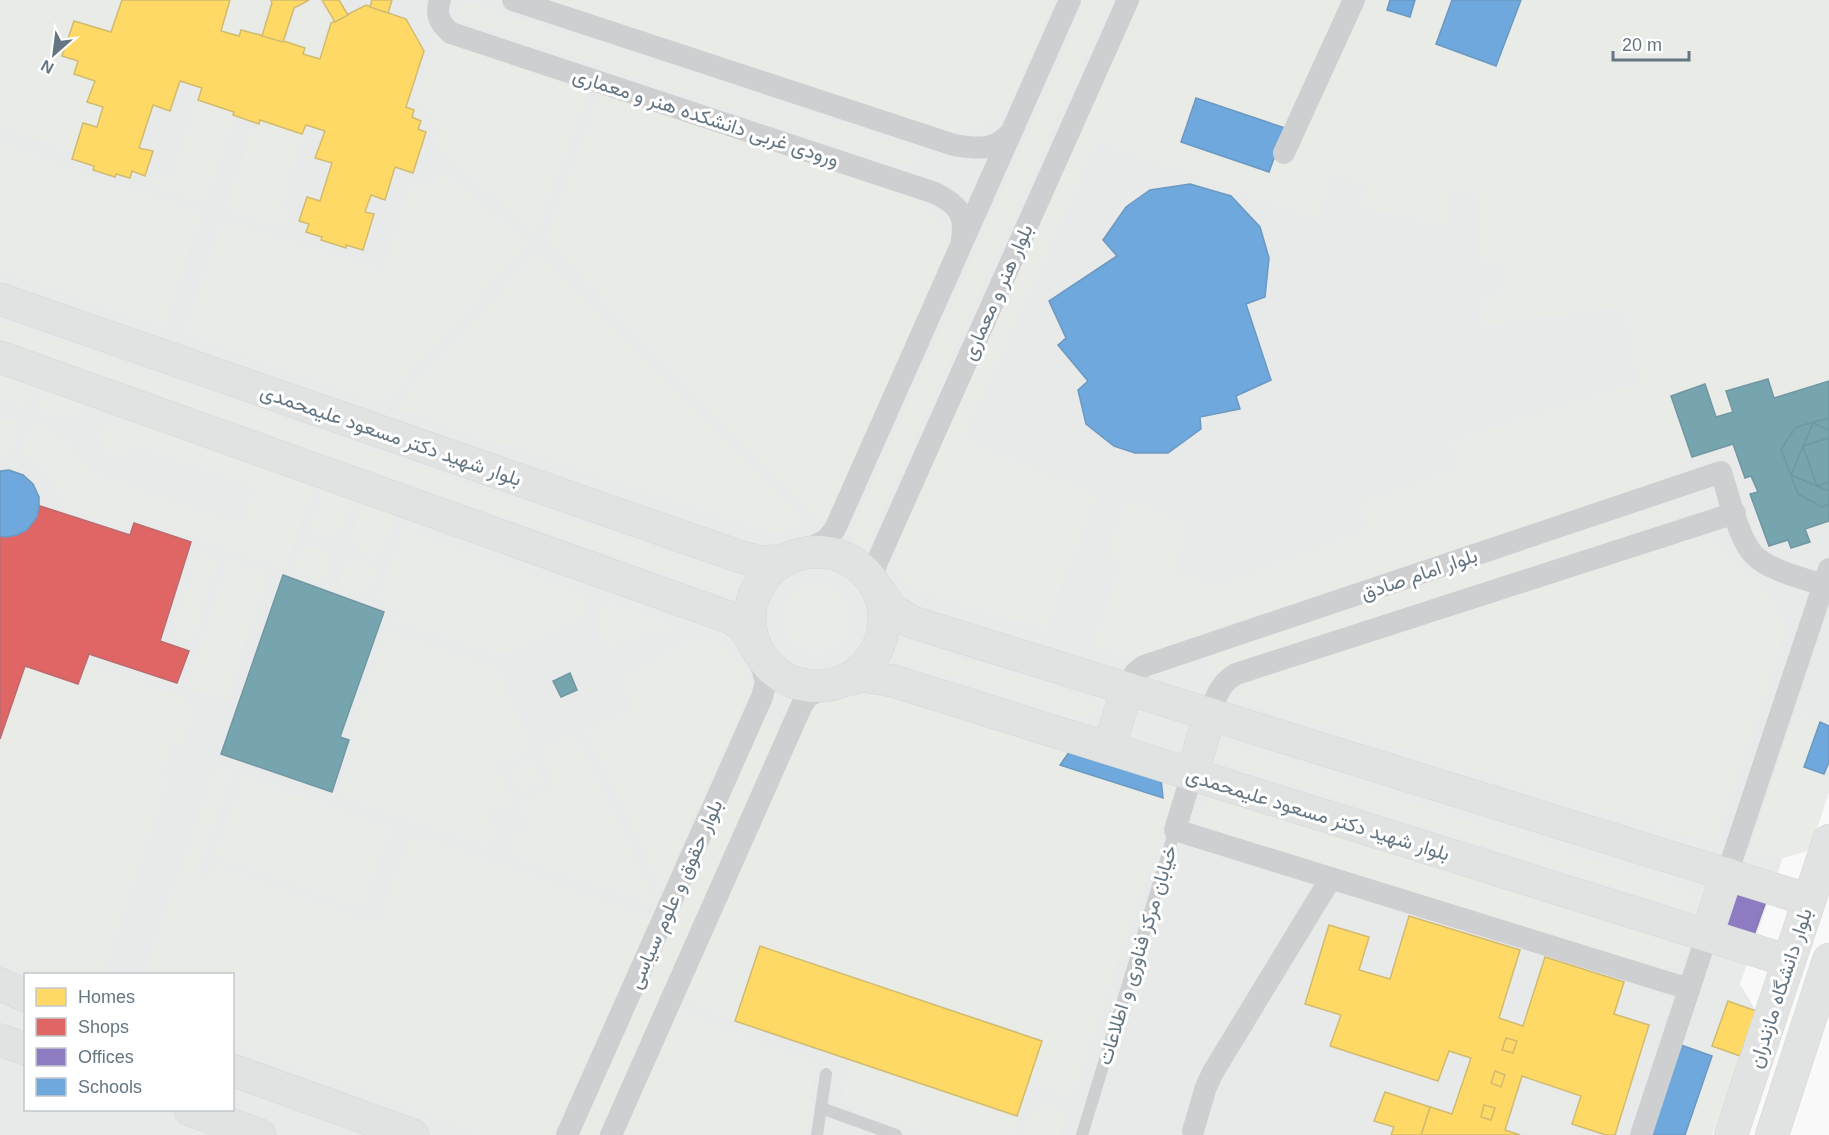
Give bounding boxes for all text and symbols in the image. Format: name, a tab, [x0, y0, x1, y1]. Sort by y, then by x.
north arrow	[24, 24, 84, 84]
scale bar	[1613, 24, 1690, 62]
text: 20 m	[1622, 35, 1662, 55]
text: N	[38, 57, 56, 77]
street label: ورودی غربی دانشکده هنر و معماری	[570, 64, 842, 172]
street label: بلوار هنر و معماری	[957, 221, 1039, 364]
street label: بلوار شهید دکتر مسعود علیمحمدی	[257, 380, 524, 492]
street label: بلوار امام صادق	[1358, 544, 1481, 606]
street label: بلوار شهید دکتر مسعود علیمحمدی	[1183, 763, 1452, 867]
street label: بلوار حقوق و علوم سیاسی	[623, 796, 728, 993]
street label: خیابان مرکز فناوری و اطلاعات	[1093, 842, 1183, 1068]
street label: بلوار دانشگاه مازندران	[1744, 905, 1818, 1071]
legend	[24, 973, 234, 1111]
text: Homes	[78, 987, 135, 1007]
text: Shops	[78, 1017, 129, 1037]
text: Offices	[78, 1047, 134, 1067]
text: Schools	[78, 1077, 142, 1097]

